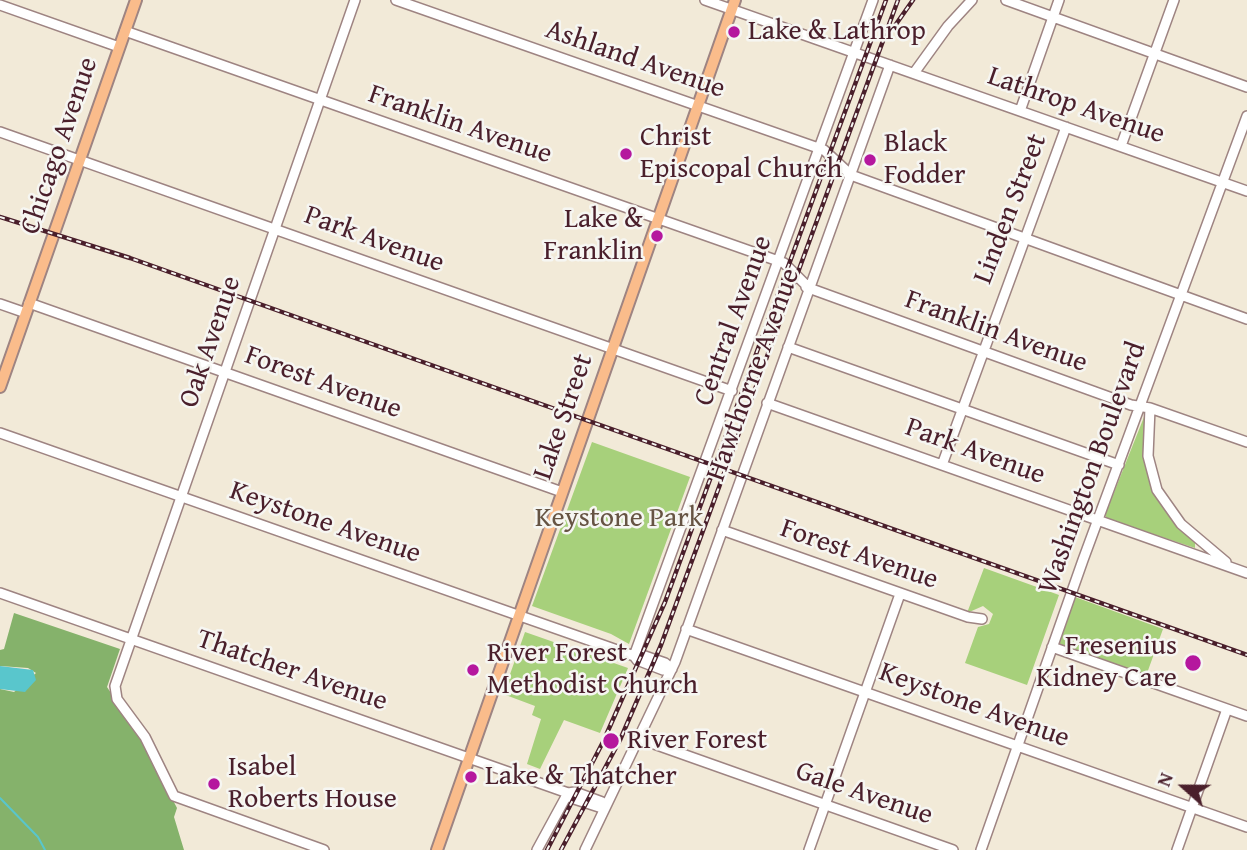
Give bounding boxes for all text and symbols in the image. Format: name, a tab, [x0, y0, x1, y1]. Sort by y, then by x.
street label: Ashland Avenue	[541, 14, 729, 106]
place label: Lake & Lathrop	[748, 15, 926, 49]
marker: Lake & Lathrop	[726, 24, 742, 40]
street label: Chicago Avenue	[14, 53, 106, 239]
street label: Lathrop Avenue	[983, 60, 1169, 152]
street label: Franklin Avenue	[364, 78, 556, 172]
place label: Christ Episcopal Church	[640, 121, 842, 187]
place label: Black Fodder	[884, 127, 965, 193]
street label: Linden Street	[967, 129, 1055, 289]
marker: Christ Episcopal Church	[618, 146, 634, 162]
marker: Black Fodder	[862, 152, 878, 168]
street label: Park Avenue	[300, 199, 448, 281]
place label: Lake & Franklin	[543, 203, 643, 269]
marker: Lake & Franklin	[649, 228, 665, 244]
street label: Central Avenue	[688, 231, 780, 411]
street label: Hawthorne Avenue	[700, 264, 808, 486]
street label: Oak Avenue	[173, 272, 249, 412]
street label: Franklin Avenue	[900, 283, 1092, 381]
street label: Washington Boulevard	[1032, 338, 1154, 598]
street label: Forest Avenue	[240, 339, 406, 427]
street label: Lake Street	[527, 350, 601, 484]
street label: Park Avenue	[901, 411, 1049, 493]
street label: Keystone Avenue	[225, 475, 425, 571]
park label: Keystone Park	[535, 502, 703, 536]
street label: Forest Avenue	[776, 512, 942, 598]
street label: Thatcher Avenue	[192, 623, 392, 719]
place label: Fresenius Kidney Care	[1036, 630, 1177, 696]
place label: River Forest Methodist Church	[487, 637, 698, 703]
marker: Fresenius Kidney Care	[1183, 653, 1203, 673]
street label: Keystone Avenue	[874, 656, 1074, 756]
marker: River Forest Methodist Church	[465, 662, 481, 678]
place label: River Forest	[627, 724, 767, 758]
marker: River Forest	[601, 731, 621, 751]
place label: Isabel Roberts House	[228, 751, 397, 817]
north arrow	[1149, 752, 1219, 822]
street label: Gale Avenue	[791, 755, 937, 833]
place label: Lake & Thatcher	[485, 760, 677, 794]
marker: Lake & Thatcher	[463, 769, 479, 785]
text: N	[1149, 769, 1180, 790]
marker: Isabel Roberts House	[206, 776, 222, 792]

